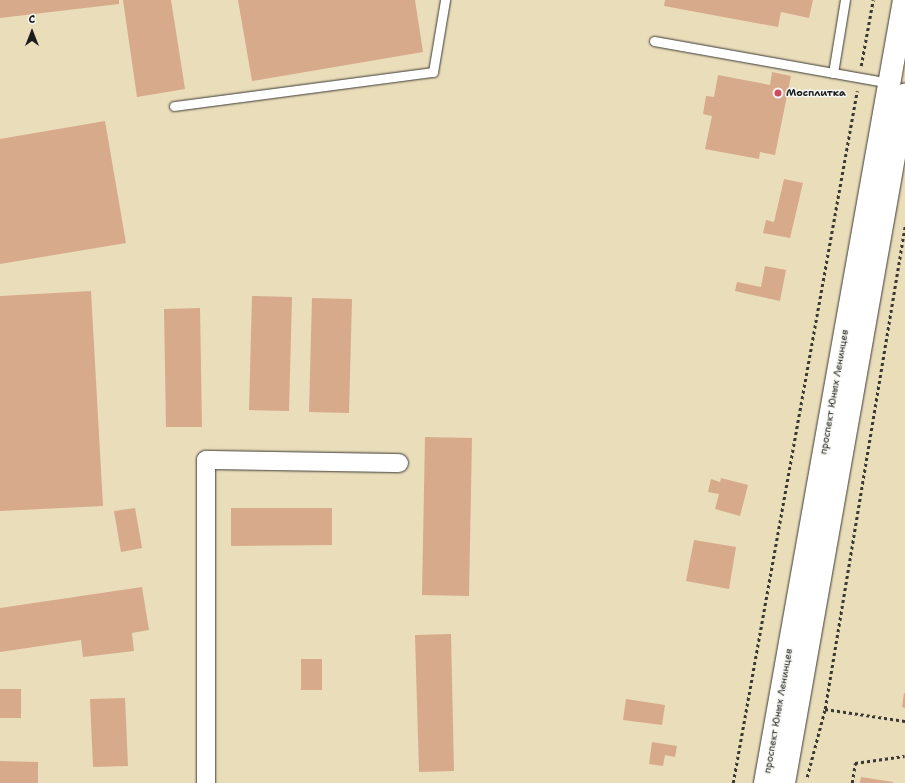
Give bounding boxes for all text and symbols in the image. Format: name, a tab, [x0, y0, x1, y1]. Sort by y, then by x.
north arrow	[12, 12, 52, 52]
text: С	[29, 12, 35, 27]
place label: Мосплитка	[786, 87, 846, 99]
marker: Мосплитка	[773, 88, 783, 98]
street label: проспект Юных Ленинцев	[817, 329, 851, 455]
street label: проспект Юных Ленинцев	[761, 648, 795, 774]

